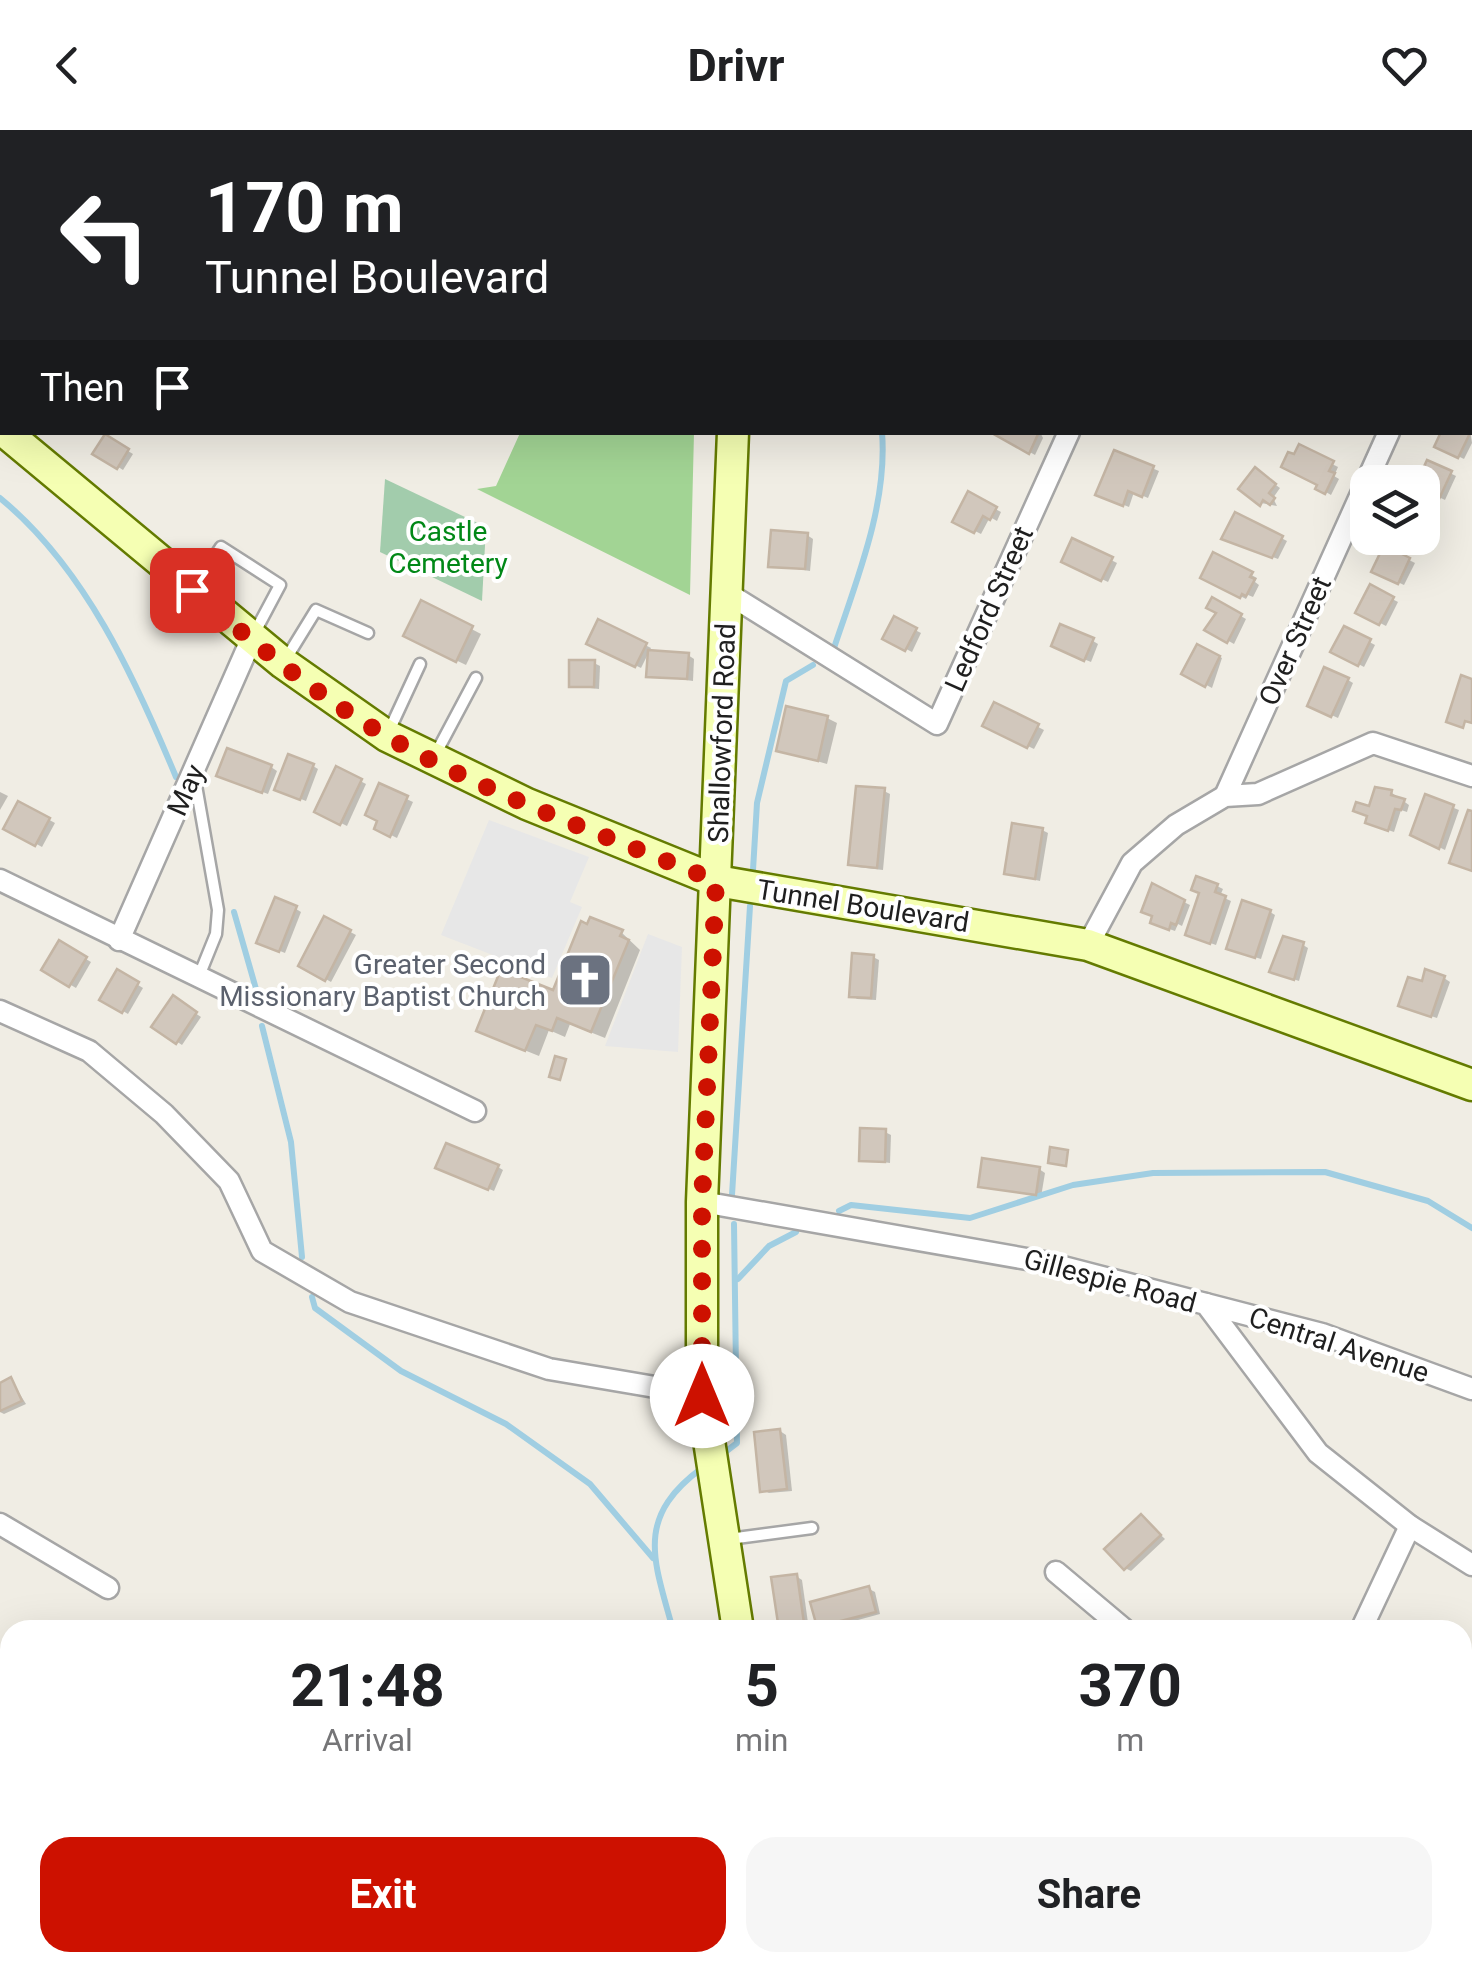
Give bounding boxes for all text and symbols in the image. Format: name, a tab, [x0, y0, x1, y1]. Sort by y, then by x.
icon: back	[40, 38, 95, 93]
icon: heart	[1377, 38, 1432, 93]
text: Drivr	[688, 39, 784, 92]
text: 170 m	[205, 167, 404, 249]
icon: left	[40, 170, 170, 300]
text: Tunnel Boulevard	[205, 251, 549, 304]
icon: arrive	[145, 360, 200, 415]
text: Then	[40, 366, 125, 410]
map controls	[1350, 465, 1440, 555]
button: layers	[1350, 465, 1440, 555]
park label: Castle Cemetery	[388, 515, 508, 580]
street label: Ledford Street	[938, 521, 1040, 697]
pin	[150, 548, 235, 633]
icon: arrive	[165, 563, 220, 618]
street label: Over Street	[1252, 571, 1338, 711]
street label: Shallowford Road	[702, 623, 742, 843]
street label: May	[160, 759, 212, 821]
street label: Tunnel Boulevard	[755, 873, 971, 939]
place label: Greater Second Missionary Baptist Church	[219, 948, 546, 1013]
church icon: Greater Second Missionary Baptist Church	[555, 950, 615, 1010]
street label: Gillespie Road	[1020, 1242, 1200, 1320]
street label: Central Avenue	[1245, 1300, 1433, 1390]
position arrow	[650, 1344, 754, 1448]
text: 21:48	[290, 1650, 445, 1721]
text: 5	[744, 1650, 779, 1721]
text: 370	[1079, 1650, 1182, 1721]
text: Arrival	[322, 1721, 413, 1759]
text: min	[735, 1721, 788, 1759]
text: m	[1116, 1721, 1144, 1759]
button: Exit	[40, 1837, 726, 1952]
button: Share	[746, 1837, 1432, 1952]

